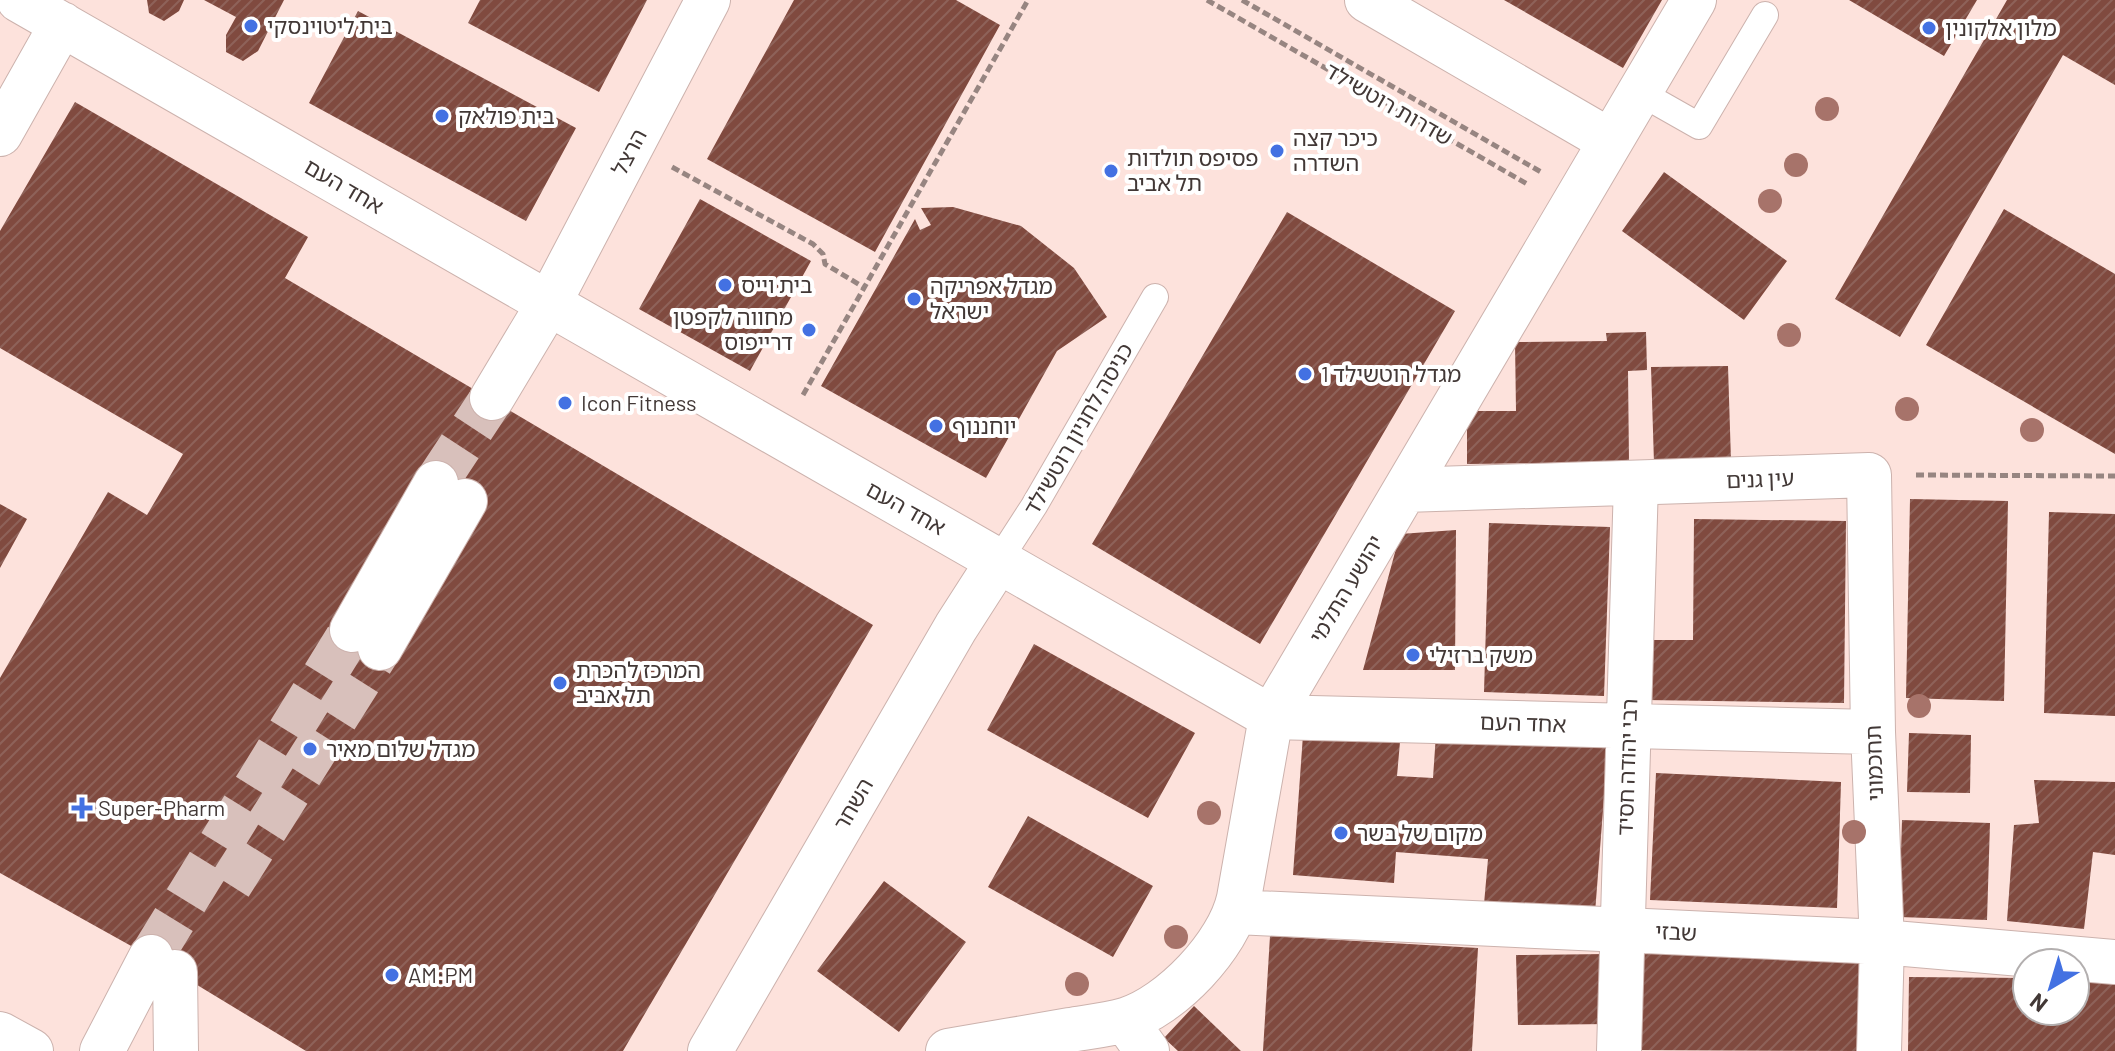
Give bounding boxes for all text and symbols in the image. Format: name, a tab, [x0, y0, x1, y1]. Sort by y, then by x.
place label: בית ליטוינסקי	[267, 12, 393, 38]
place label: מלון אלקונין	[1945, 14, 2057, 40]
marker: בית ליטוינסקי	[242, 17, 260, 35]
marker: מלון אלקונין	[1920, 19, 1938, 37]
street label: שדרות רוטשילד	[1321, 56, 1458, 150]
place label: בית פולאק	[458, 102, 555, 128]
marker: בית פולאק	[433, 107, 451, 125]
street label: הרצל	[605, 124, 651, 179]
place label: כיכר קצה השדרה	[1293, 124, 1378, 175]
marker: כיכר קצה השדרה	[1268, 142, 1286, 160]
place label: פסיפס תולדות תל אביב	[1127, 144, 1259, 195]
street label: אחד העם	[300, 152, 389, 218]
marker: פסיפס תולדות תל אביב	[1102, 162, 1120, 180]
place label: בית וייס	[741, 271, 813, 297]
place label: מגדל אפריקה ישראל	[930, 272, 1053, 323]
marker: בית וייס	[716, 276, 734, 294]
marker: מגדל אפריקה ישראל	[905, 290, 923, 308]
place label: מחווה לקפטן דרייפוס	[673, 303, 793, 354]
marker: מחווה לקפטן דרייפוס	[800, 321, 818, 339]
street label: כניסה לחניון רוטשילד	[1017, 338, 1137, 519]
place label: מגדל רוטשילד 1	[1321, 360, 1461, 386]
marker: מגדל רוטשילד 1	[1296, 365, 1314, 383]
place label: Icon Fitness	[581, 389, 697, 415]
marker: Icon Fitness	[556, 394, 574, 412]
place label: יוחננוף	[952, 412, 1017, 438]
marker: יוחננוף	[927, 417, 945, 435]
street label: עין גנים	[1725, 464, 1795, 492]
street label: אחד העם	[862, 475, 951, 540]
street label: יהושע התלמי	[1303, 530, 1388, 647]
place label: משק ברזילי	[1429, 641, 1533, 667]
marker: משק ברזילי	[1404, 646, 1422, 664]
place label: המרכז להכרת תל אביב	[576, 656, 701, 707]
marker: המרכז להכרת תל אביב	[551, 674, 569, 692]
street label: רבי יהודה חסיד	[1611, 698, 1641, 836]
street label: אחד העם	[1479, 707, 1567, 737]
street label: תחכמוני	[1859, 724, 1887, 802]
place label: מגדל שלום מאיר	[326, 735, 476, 761]
marker: מגדל שלום מאיר	[301, 740, 319, 758]
street label: השחר	[827, 773, 877, 834]
place label: Super-Pharm	[98, 794, 225, 820]
marker: Super-Pharm	[73, 799, 91, 817]
place label: מקום של בשר	[1357, 819, 1483, 845]
marker: מקום של בשר	[1332, 824, 1350, 842]
street label: שבזי	[1654, 917, 1698, 945]
north arrow	[2011, 947, 2091, 1027]
place label: AM:PM	[408, 961, 473, 987]
marker: AM:PM	[383, 966, 401, 984]
text: N	[2024, 989, 2052, 1018]

